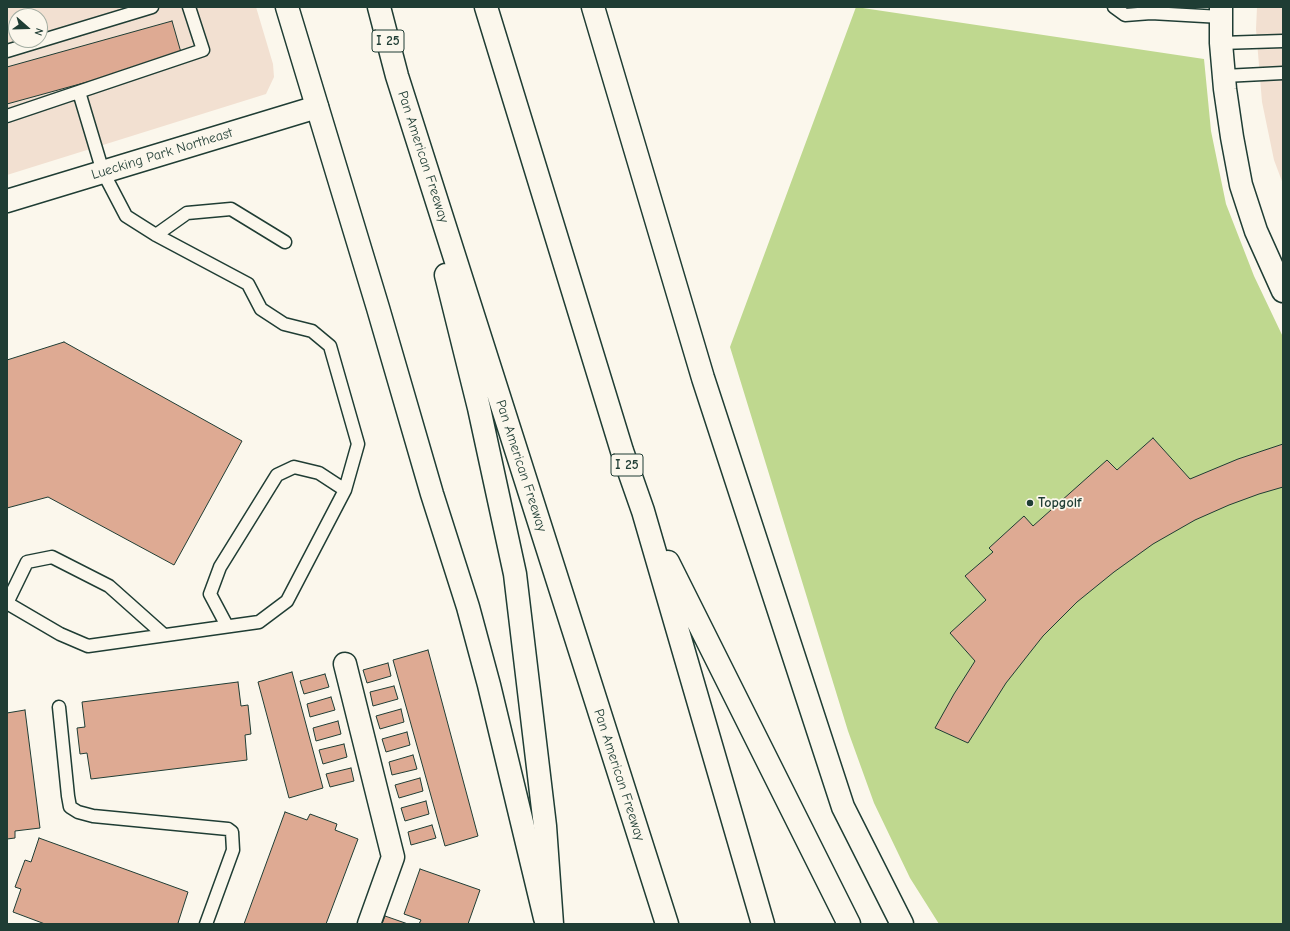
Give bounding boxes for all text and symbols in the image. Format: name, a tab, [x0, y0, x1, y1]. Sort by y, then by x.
north arrow	[8, 8, 48, 48]
text: N	[31, 26, 46, 38]
road number: I 25	[372, 30, 404, 52]
street label: Pan American Freeway	[394, 89, 452, 225]
street label: Luecking Park Northeast	[89, 125, 235, 183]
street label: Pan American Freeway	[492, 398, 550, 534]
road number: I 25	[611, 454, 643, 476]
place label: Topgolf	[1038, 495, 1081, 511]
marker: Topgolf	[1025, 498, 1035, 508]
street label: Pan American Freeway	[590, 707, 648, 843]

